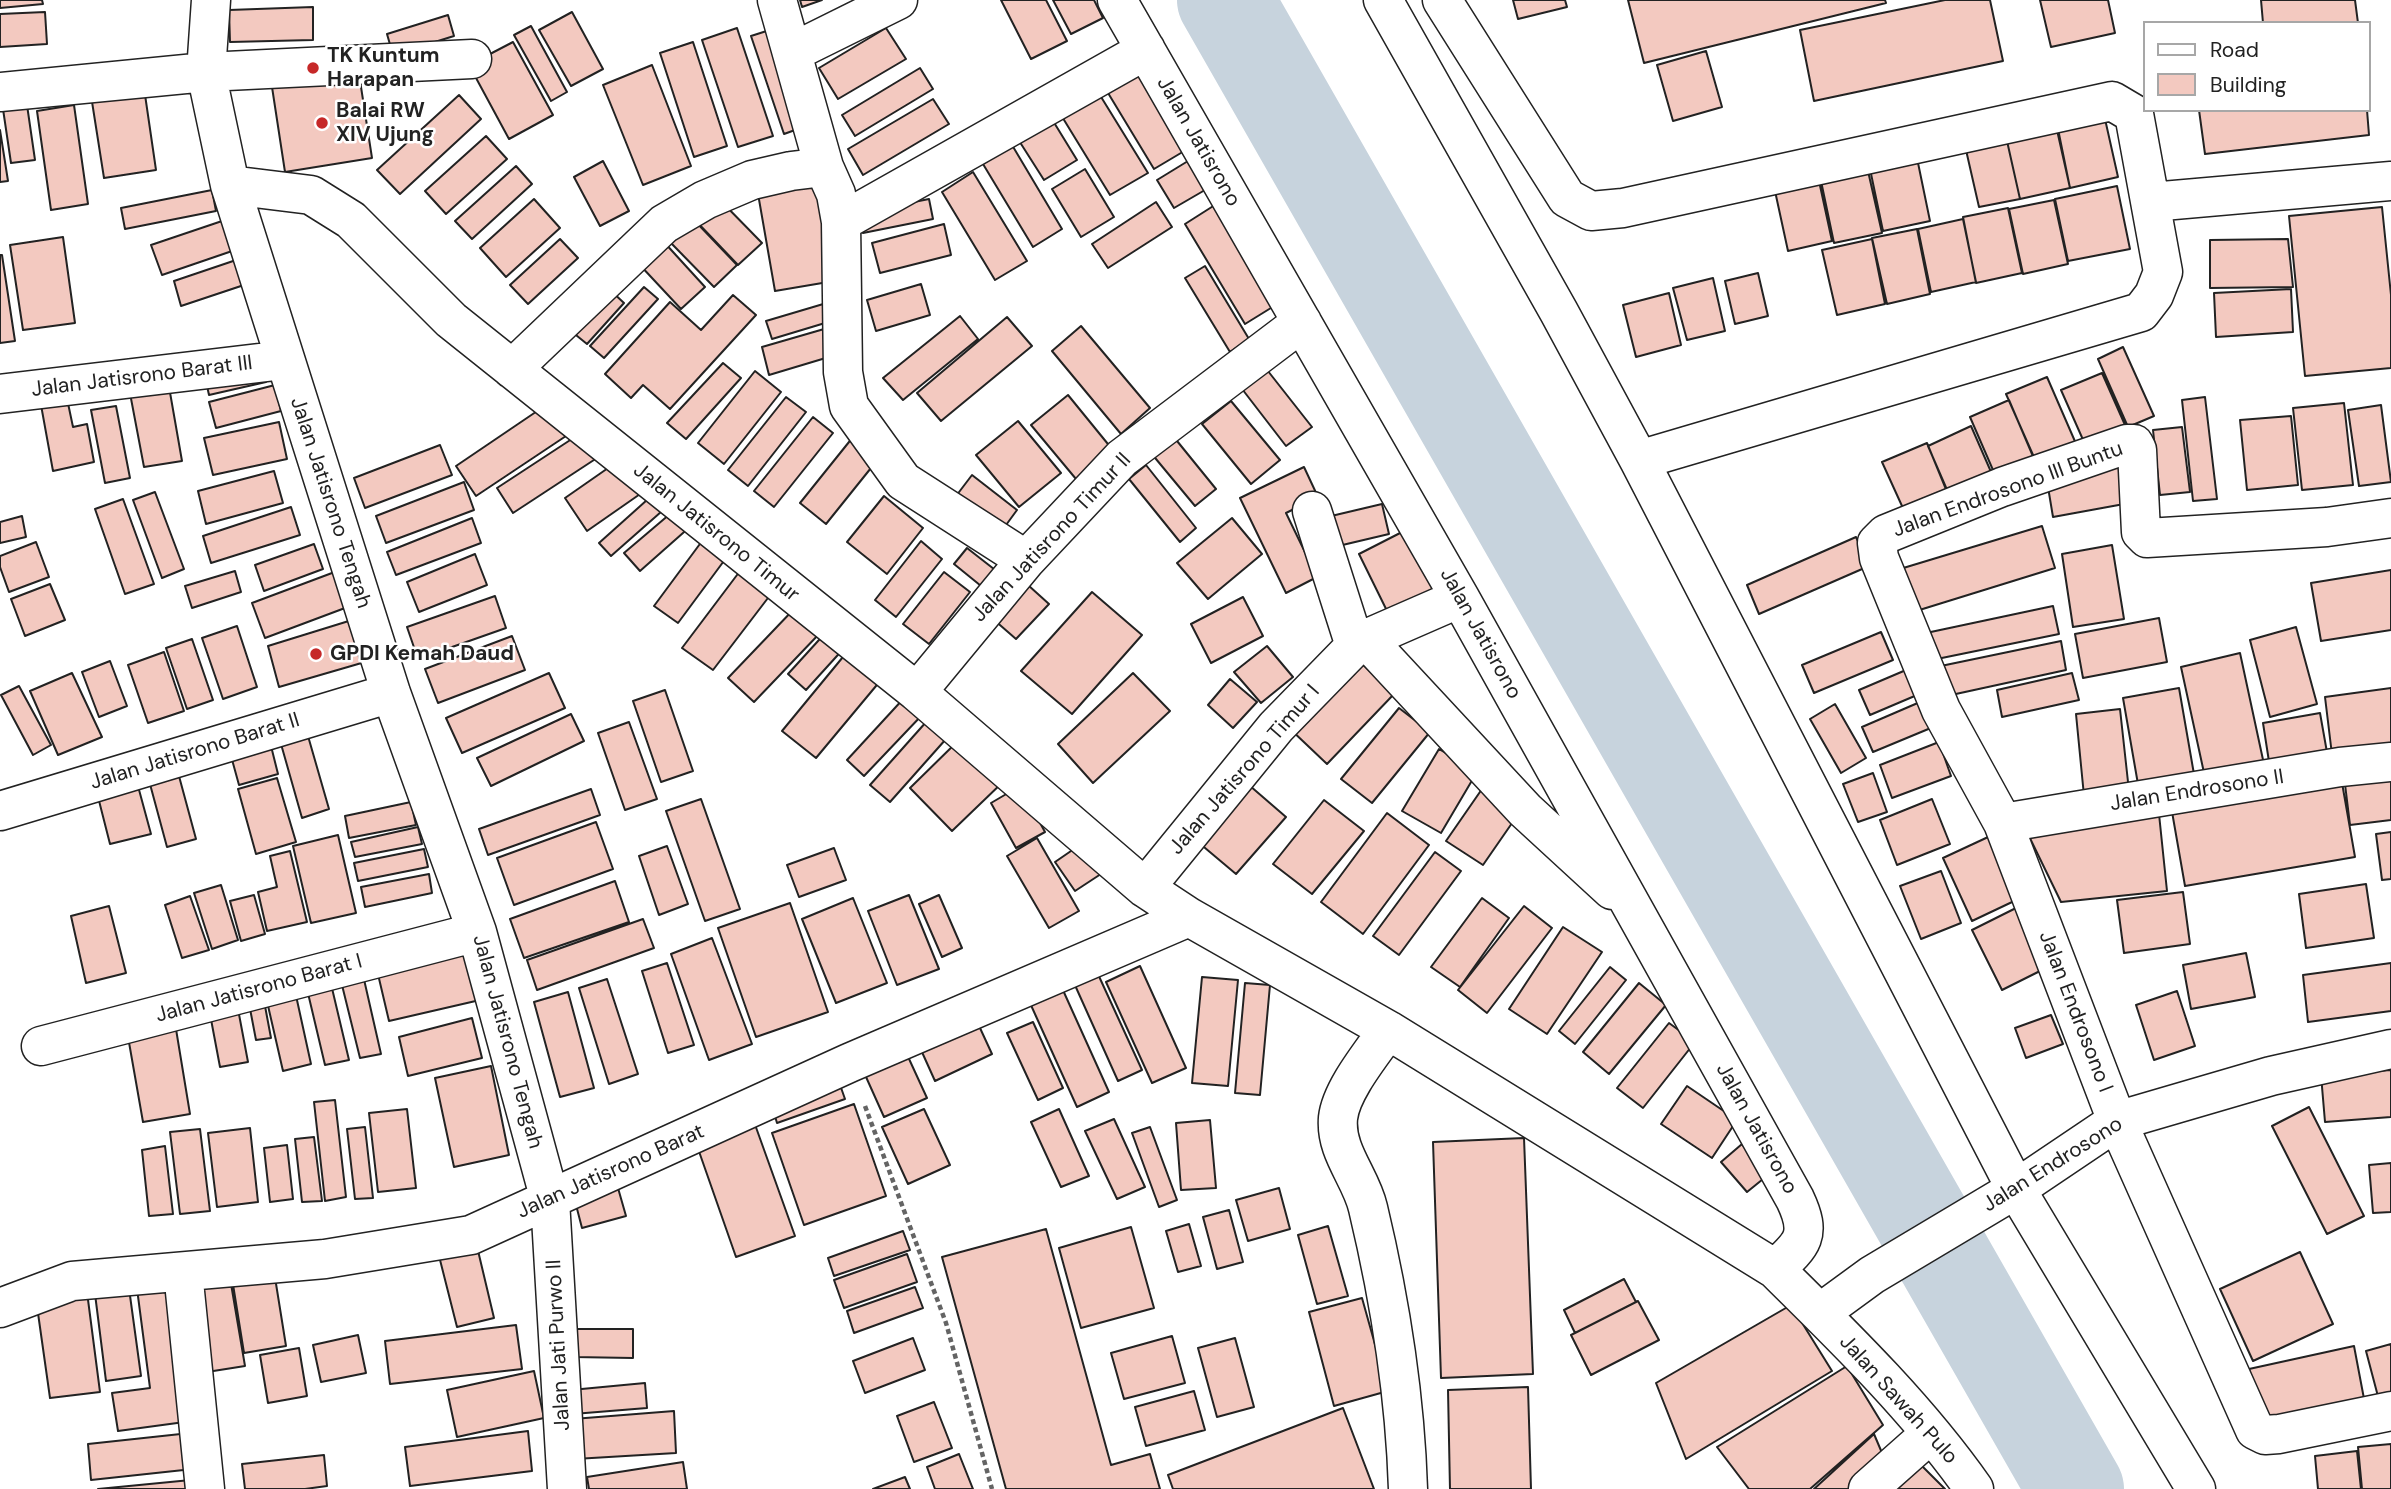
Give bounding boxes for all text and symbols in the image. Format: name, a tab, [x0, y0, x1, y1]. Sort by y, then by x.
legend	[2142, 21, 2370, 112]
text: Road	[2210, 36, 2259, 64]
place label: TK Kuntum Harapan	[327, 43, 439, 93]
marker: TK Kuntum Harapan	[305, 60, 321, 76]
text: Building	[2210, 71, 2286, 99]
street label: Jalan Jatisrono	[1151, 73, 1245, 211]
place label: Balai RW XIV Ujung	[336, 98, 434, 148]
marker: Balai RW XIV Ujung	[314, 115, 330, 131]
street label: Jalan Jatisrono Barat III	[30, 351, 254, 403]
street label: Jalan Jatisrono Tengah	[284, 394, 376, 612]
street label: Jalan Endrosono III Buntu	[1890, 437, 2126, 543]
street label: Jalan Jatisrono Timur II	[967, 448, 1137, 628]
street label: Jalan Jatisrono Timur	[628, 458, 804, 608]
street label: Jalan Jatisrono	[1434, 564, 1526, 704]
place label: GPDI Kemah Daud	[330, 641, 514, 667]
marker: GPDI Kemah Daud	[308, 646, 324, 662]
street label: Jalan Jatisrono Timur I	[1164, 680, 1326, 860]
street label: Jalan Jatisrono Barat II	[87, 708, 303, 796]
street label: Jalan Endrosono II	[2108, 765, 2286, 817]
street label: Jalan Endrosono I	[2033, 928, 2117, 1096]
street label: Jalan Jatisrono Tengah	[466, 932, 548, 1152]
street label: Jalan Jatisrono Barat I	[153, 949, 365, 1029]
street label: Jalan Jatisrono	[1710, 1059, 1802, 1199]
street label: Jalan Endrosono	[1978, 1112, 2128, 1218]
street label: Jalan Jatisrono Barat	[513, 1119, 709, 1225]
street label: Jalan Jati Purwo II	[542, 1259, 576, 1431]
street label: Jalan Sawah Pulo	[1833, 1330, 1963, 1470]

